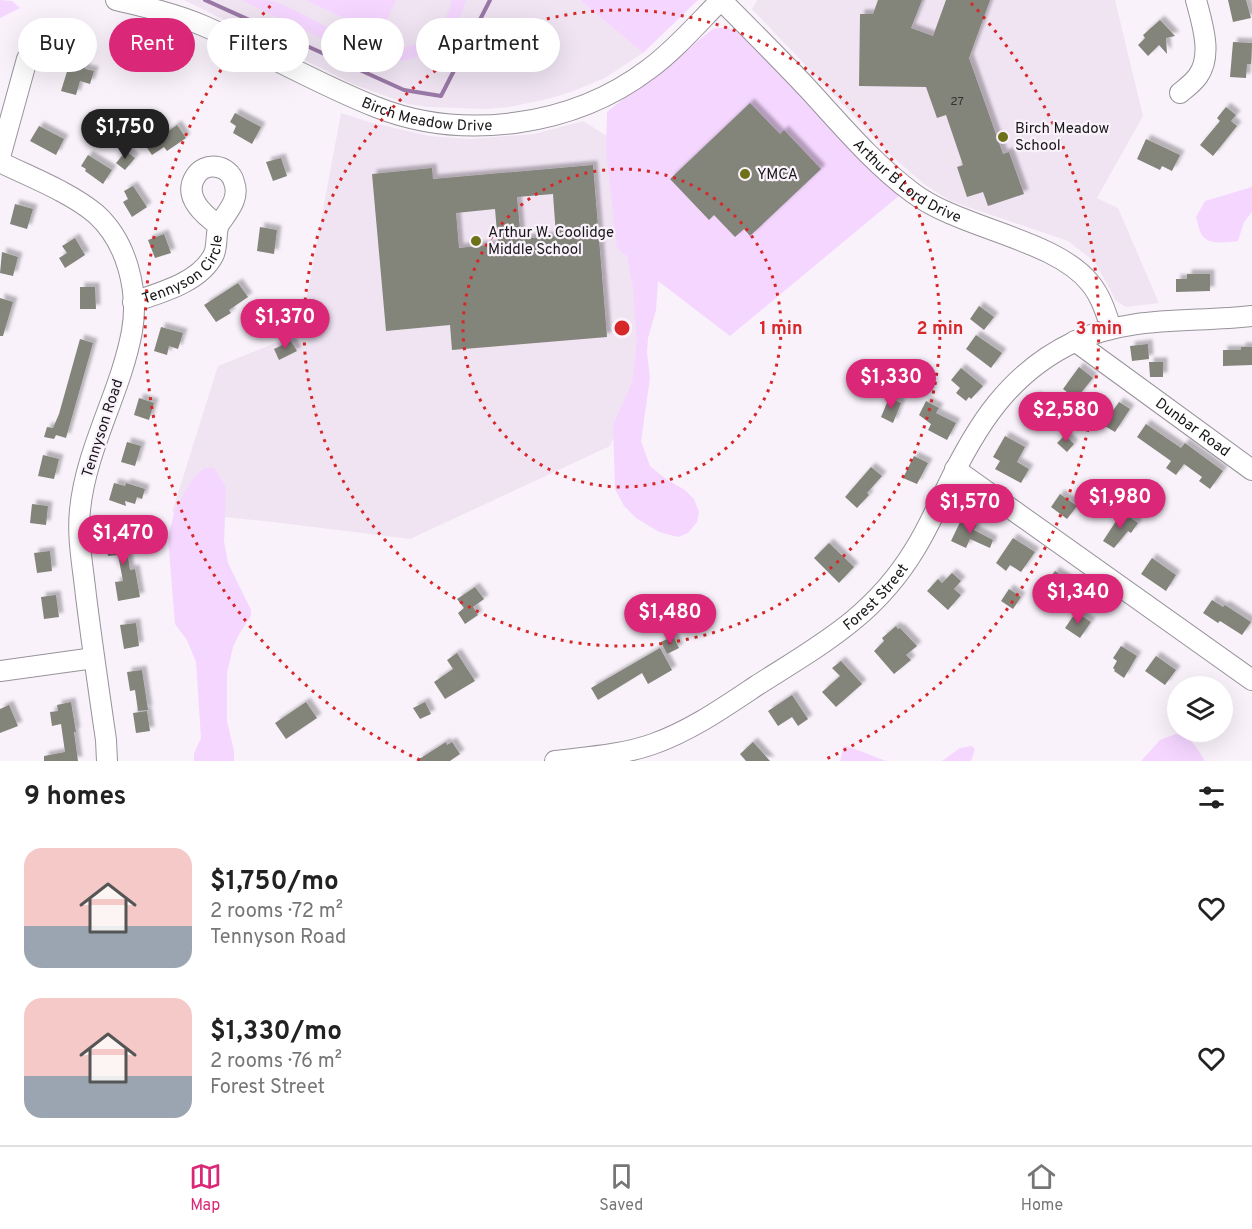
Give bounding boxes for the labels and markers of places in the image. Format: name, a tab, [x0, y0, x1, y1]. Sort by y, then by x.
pin: $1,750	[76, 109, 174, 160]
place label: Birch Meadow School	[1015, 120, 1109, 156]
marker: Birch Meadow School	[996, 130, 1010, 144]
place label: YMCA	[757, 166, 798, 185]
marker: YMCA	[738, 167, 752, 181]
place label: Arthur W. Coolidge Middle School	[488, 224, 614, 260]
marker: Arthur W. Coolidge Middle School	[469, 234, 483, 248]
pin: $1,370	[236, 299, 334, 350]
centre of rings	[612, 318, 632, 338]
pin: $1,330	[842, 359, 940, 410]
pin: $2,580	[1017, 392, 1115, 443]
pin: $1,980	[1071, 479, 1169, 530]
pin: $1,570	[921, 484, 1019, 535]
pin: $1,470	[74, 515, 172, 566]
pin: $1,340	[1029, 574, 1127, 625]
pin: $1,480	[621, 594, 719, 645]

